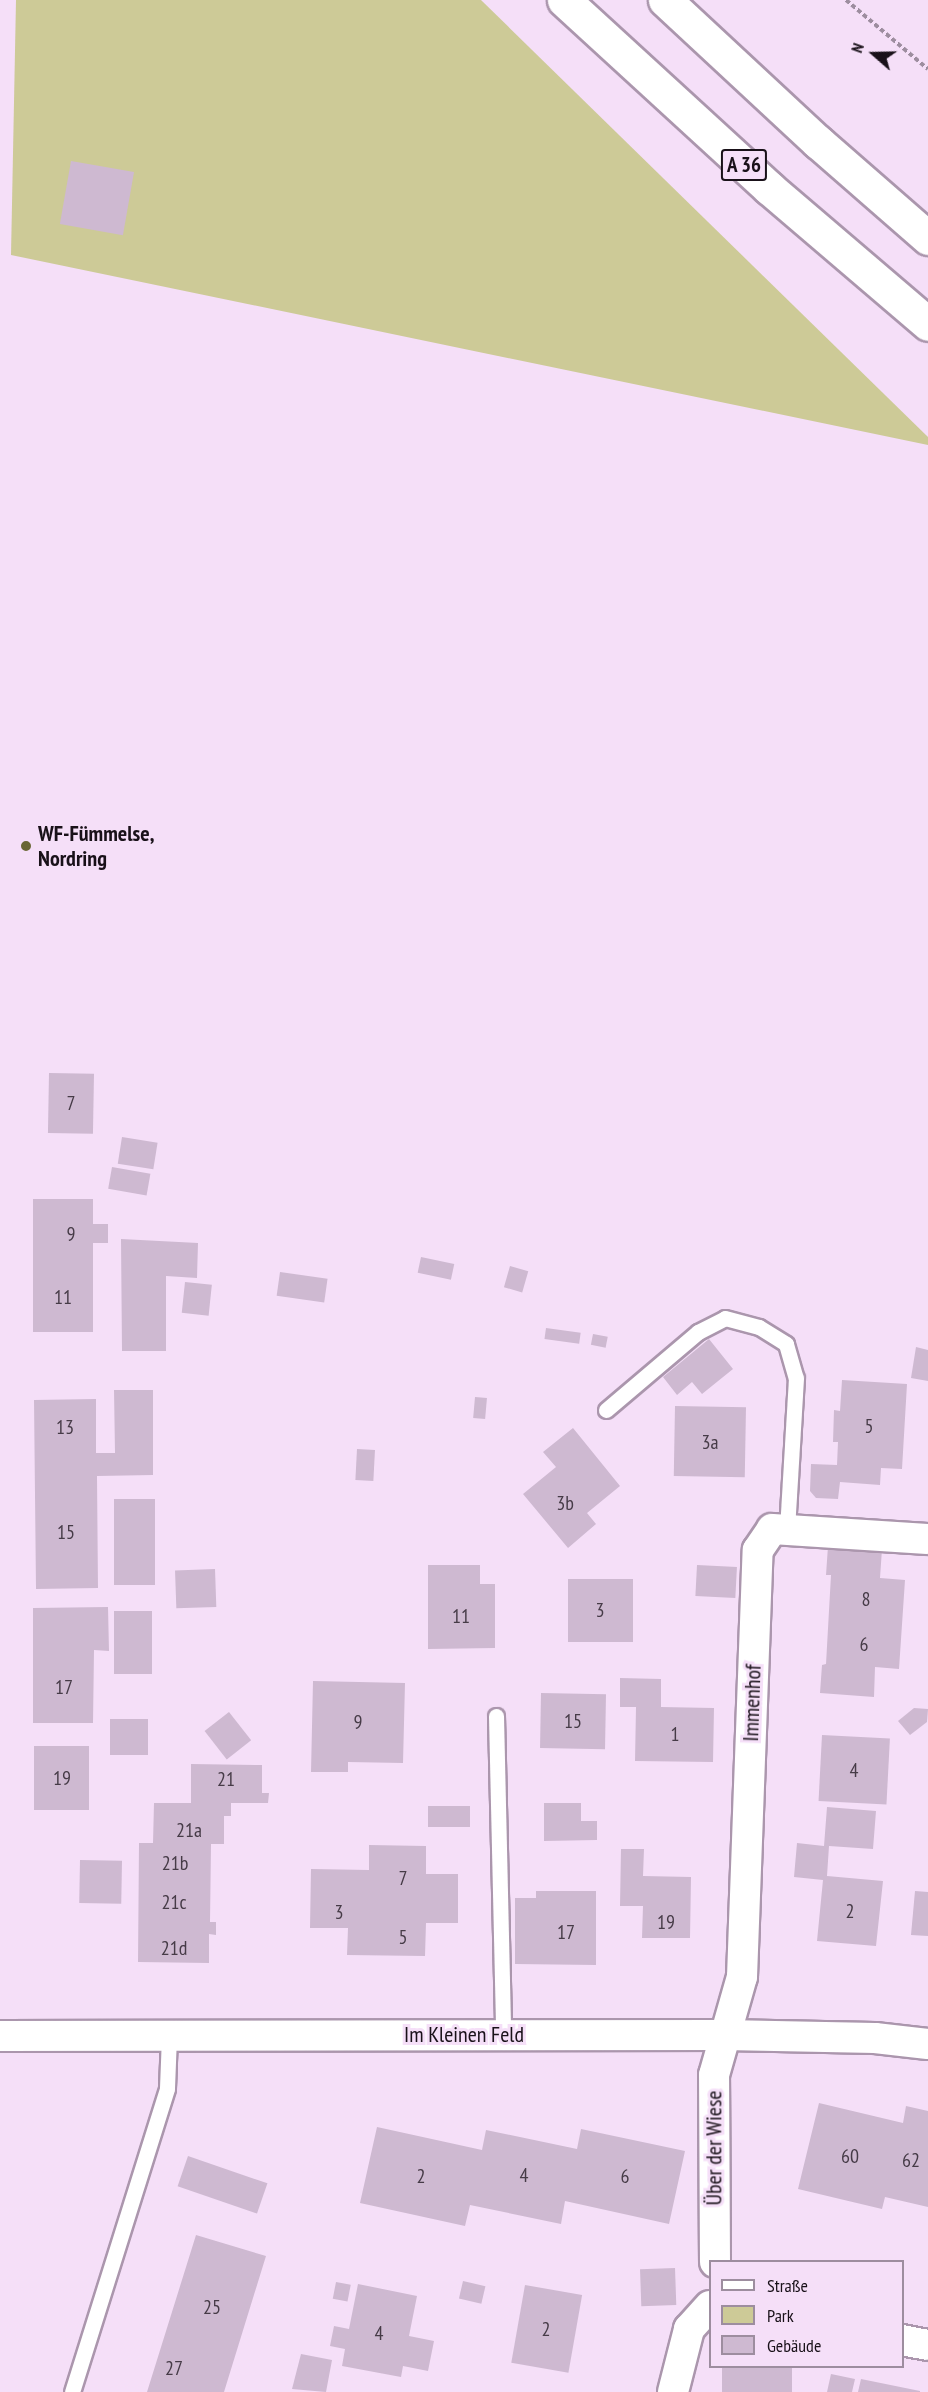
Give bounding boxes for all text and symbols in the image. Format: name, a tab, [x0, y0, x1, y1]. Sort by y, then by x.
north arrow	[844, 24, 904, 84]
text: N	[846, 40, 868, 55]
road number: A 36	[720, 147, 768, 183]
place label: WF-Fümmelse, Nordring	[38, 820, 154, 872]
marker: WF-Fümmelse, Nordring	[19, 839, 33, 853]
house number: 7	[67, 1091, 75, 1115]
house number: 9	[67, 1222, 75, 1246]
house number: 11	[54, 1285, 72, 1309]
house number: 5	[865, 1414, 873, 1438]
house number: 13	[56, 1415, 74, 1439]
house number: 3a	[702, 1430, 718, 1454]
house number: 3b	[556, 1491, 574, 1515]
house number: 15	[57, 1520, 75, 1544]
house number: 8	[862, 1587, 870, 1611]
house number: 3	[596, 1598, 604, 1622]
house number: 11	[452, 1604, 470, 1628]
house number: 6	[860, 1632, 868, 1656]
street label: Immenhof	[737, 1664, 767, 1742]
house number: 17	[55, 1675, 73, 1699]
house number: 15	[564, 1709, 582, 1733]
house number: 9	[354, 1710, 362, 1734]
house number: 1	[671, 1722, 679, 1746]
house number: 4	[850, 1758, 858, 1782]
house number: 19	[53, 1766, 71, 1790]
house number: 21	[217, 1767, 235, 1791]
house number: 21a	[176, 1818, 202, 1842]
house number: 21b	[162, 1851, 188, 1875]
house number: 7	[399, 1866, 407, 1890]
house number: 21c	[161, 1890, 187, 1914]
house number: 2	[846, 1899, 854, 1923]
house number: 3	[335, 1900, 343, 1924]
house number: 19	[657, 1910, 675, 1934]
house number: 17	[557, 1920, 575, 1944]
house number: 5	[399, 1925, 407, 1949]
house number: 21d	[161, 1936, 187, 1960]
street label: Im Kleinen Feld	[404, 2022, 524, 2048]
street label: Über der Wiese	[701, 2090, 727, 2206]
house number: 60	[841, 2144, 859, 2168]
house number: 62	[902, 2148, 920, 2172]
house number: 4	[520, 2163, 528, 2187]
house number: 2	[417, 2164, 425, 2188]
house number: 6	[621, 2164, 629, 2188]
legend	[709, 2260, 904, 2368]
text: Straße	[767, 2274, 808, 2297]
house number: 25	[203, 2295, 221, 2319]
text: Park	[767, 2304, 794, 2327]
house number: 2	[542, 2317, 550, 2341]
house number: 4	[375, 2321, 383, 2345]
text: Gebäude	[767, 2334, 821, 2357]
house number: 27	[165, 2356, 183, 2380]

